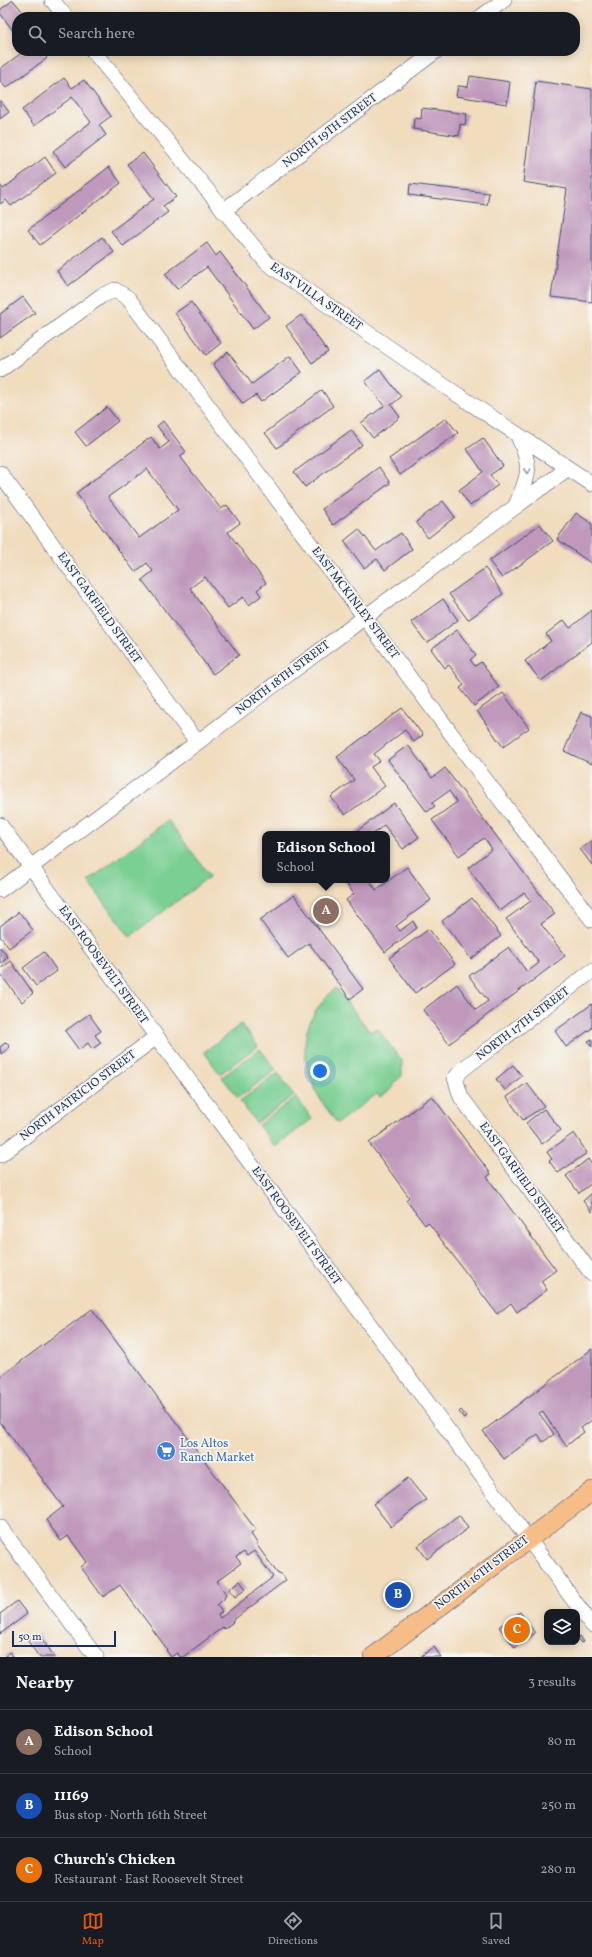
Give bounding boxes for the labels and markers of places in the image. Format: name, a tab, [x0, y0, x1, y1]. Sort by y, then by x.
pin: A	[313, 896, 339, 926]
place label: Los Altos Ranch Market	[180, 1436, 254, 1466]
supermarket icon: Los Altos Ranch Market	[155, 1440, 177, 1462]
pin: B	[385, 1580, 411, 1610]
pin: C	[504, 1615, 530, 1645]

